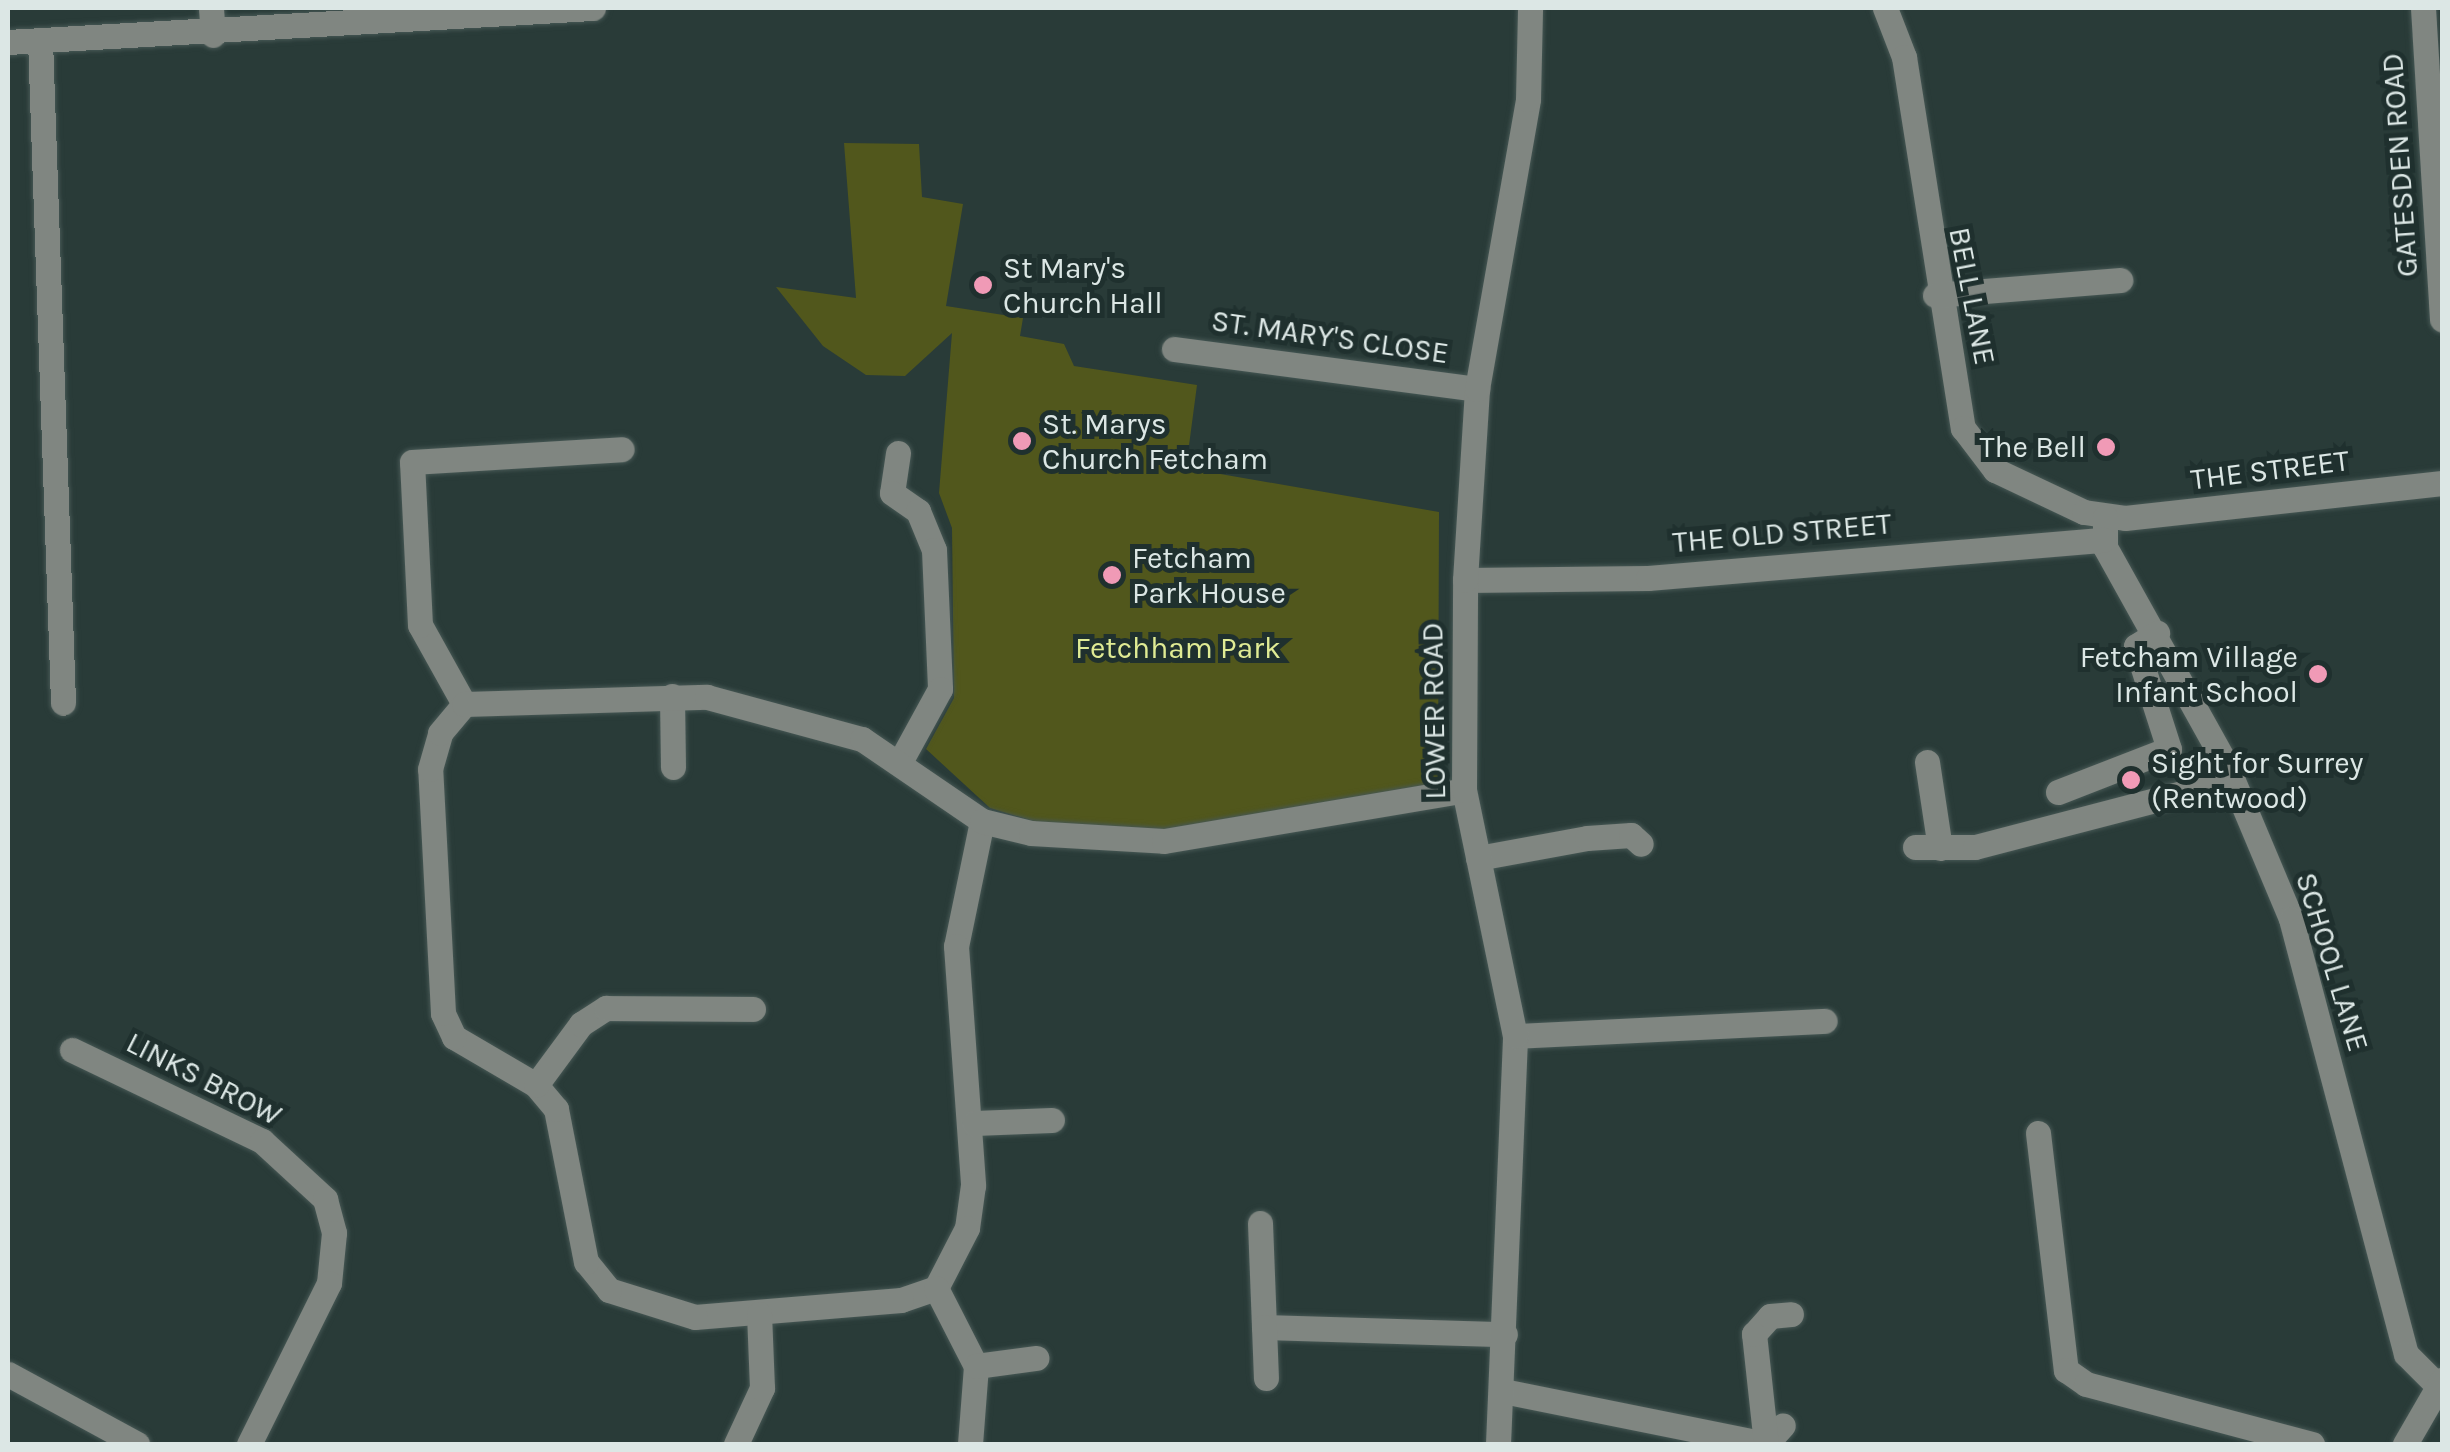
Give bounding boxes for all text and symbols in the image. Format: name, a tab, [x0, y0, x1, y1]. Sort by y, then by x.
street label: GATESDEN ROAD	[2374, 52, 2426, 278]
street label: BELL LANE	[1941, 224, 2003, 368]
place label: St Mary's Church Hall	[1003, 250, 1163, 320]
marker: St Mary's Church Hall	[972, 274, 994, 296]
street label: ST. MARY'S CLOSE	[1209, 303, 1451, 371]
place label: St. Marys Church Fetcham	[1042, 406, 1268, 476]
place label: The Bell	[1980, 429, 2086, 465]
marker: St. Marys Church Fetcham	[1011, 430, 1033, 452]
marker: The Bell	[2095, 436, 2117, 458]
street label: THE STREET	[2189, 442, 2351, 498]
street label: THE OLD STREET	[1671, 505, 1893, 561]
place label: Fetcham Park House	[1132, 540, 1286, 610]
marker: Fetcham Park House	[1101, 564, 1123, 586]
street label: LOWER ROAD	[1414, 622, 1454, 800]
park label: Fetchham Park	[1075, 630, 1281, 666]
place label: Fetcham Village Infant School	[2080, 639, 2298, 710]
marker: Fetcham Village Infant School	[2307, 663, 2329, 685]
place label: Sight for Surrey (Rentwood)	[2151, 745, 2364, 816]
marker: Sight for Surrey (Rentwood)	[2120, 769, 2142, 791]
street label: SCHOOL LANE	[2288, 868, 2376, 1056]
street label: LINKS BROW	[120, 1024, 288, 1134]

